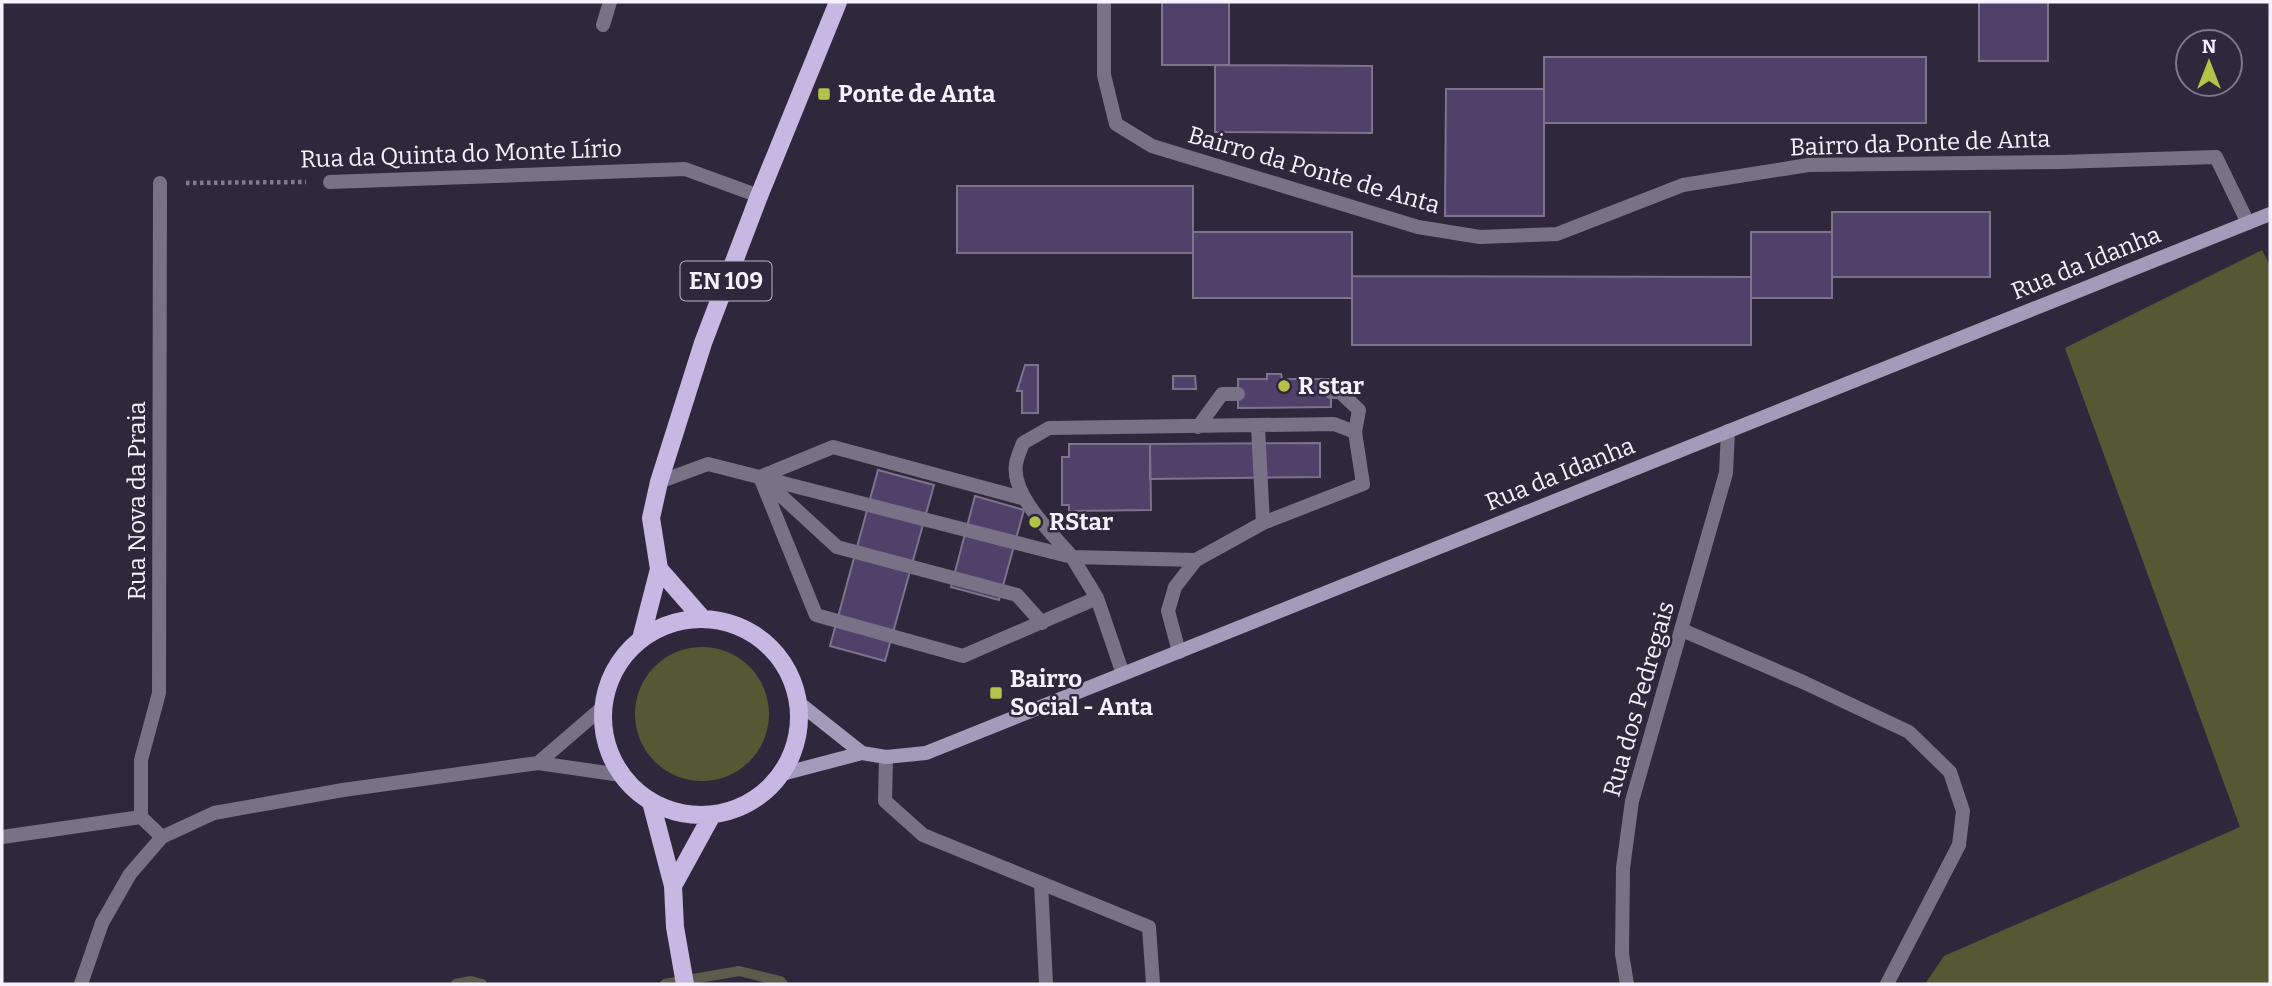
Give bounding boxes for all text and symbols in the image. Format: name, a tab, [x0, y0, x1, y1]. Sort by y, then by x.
north arrow	[2174, 28, 2244, 98]
text: N	[2202, 35, 2217, 58]
place label: Ponte de Anta	[838, 80, 996, 108]
marker: Ponte de Anta	[816, 86, 832, 102]
street label: Bairro da Ponte de Anta	[1185, 121, 1443, 219]
street label: Bairro da Ponte de Anta	[1789, 124, 2051, 162]
street label: Rua da Quinta do Monte Lírio	[300, 134, 622, 174]
street label: Rua da Idanha	[2007, 220, 2165, 306]
road number: EN 109	[680, 262, 772, 300]
place label: R star	[1298, 372, 1364, 400]
marker: R star	[1276, 378, 1292, 394]
street label: Rua Nova da Praia	[123, 401, 151, 601]
street label: Rua da Idanha	[1481, 431, 1639, 517]
place label: RStar	[1049, 508, 1113, 536]
marker: RStar	[1027, 514, 1043, 530]
street label: Rua dos Pedregais	[1598, 598, 1680, 800]
place label: Bairro Social - Anta	[1010, 665, 1154, 721]
marker: Bairro Social - Anta	[988, 685, 1004, 701]

